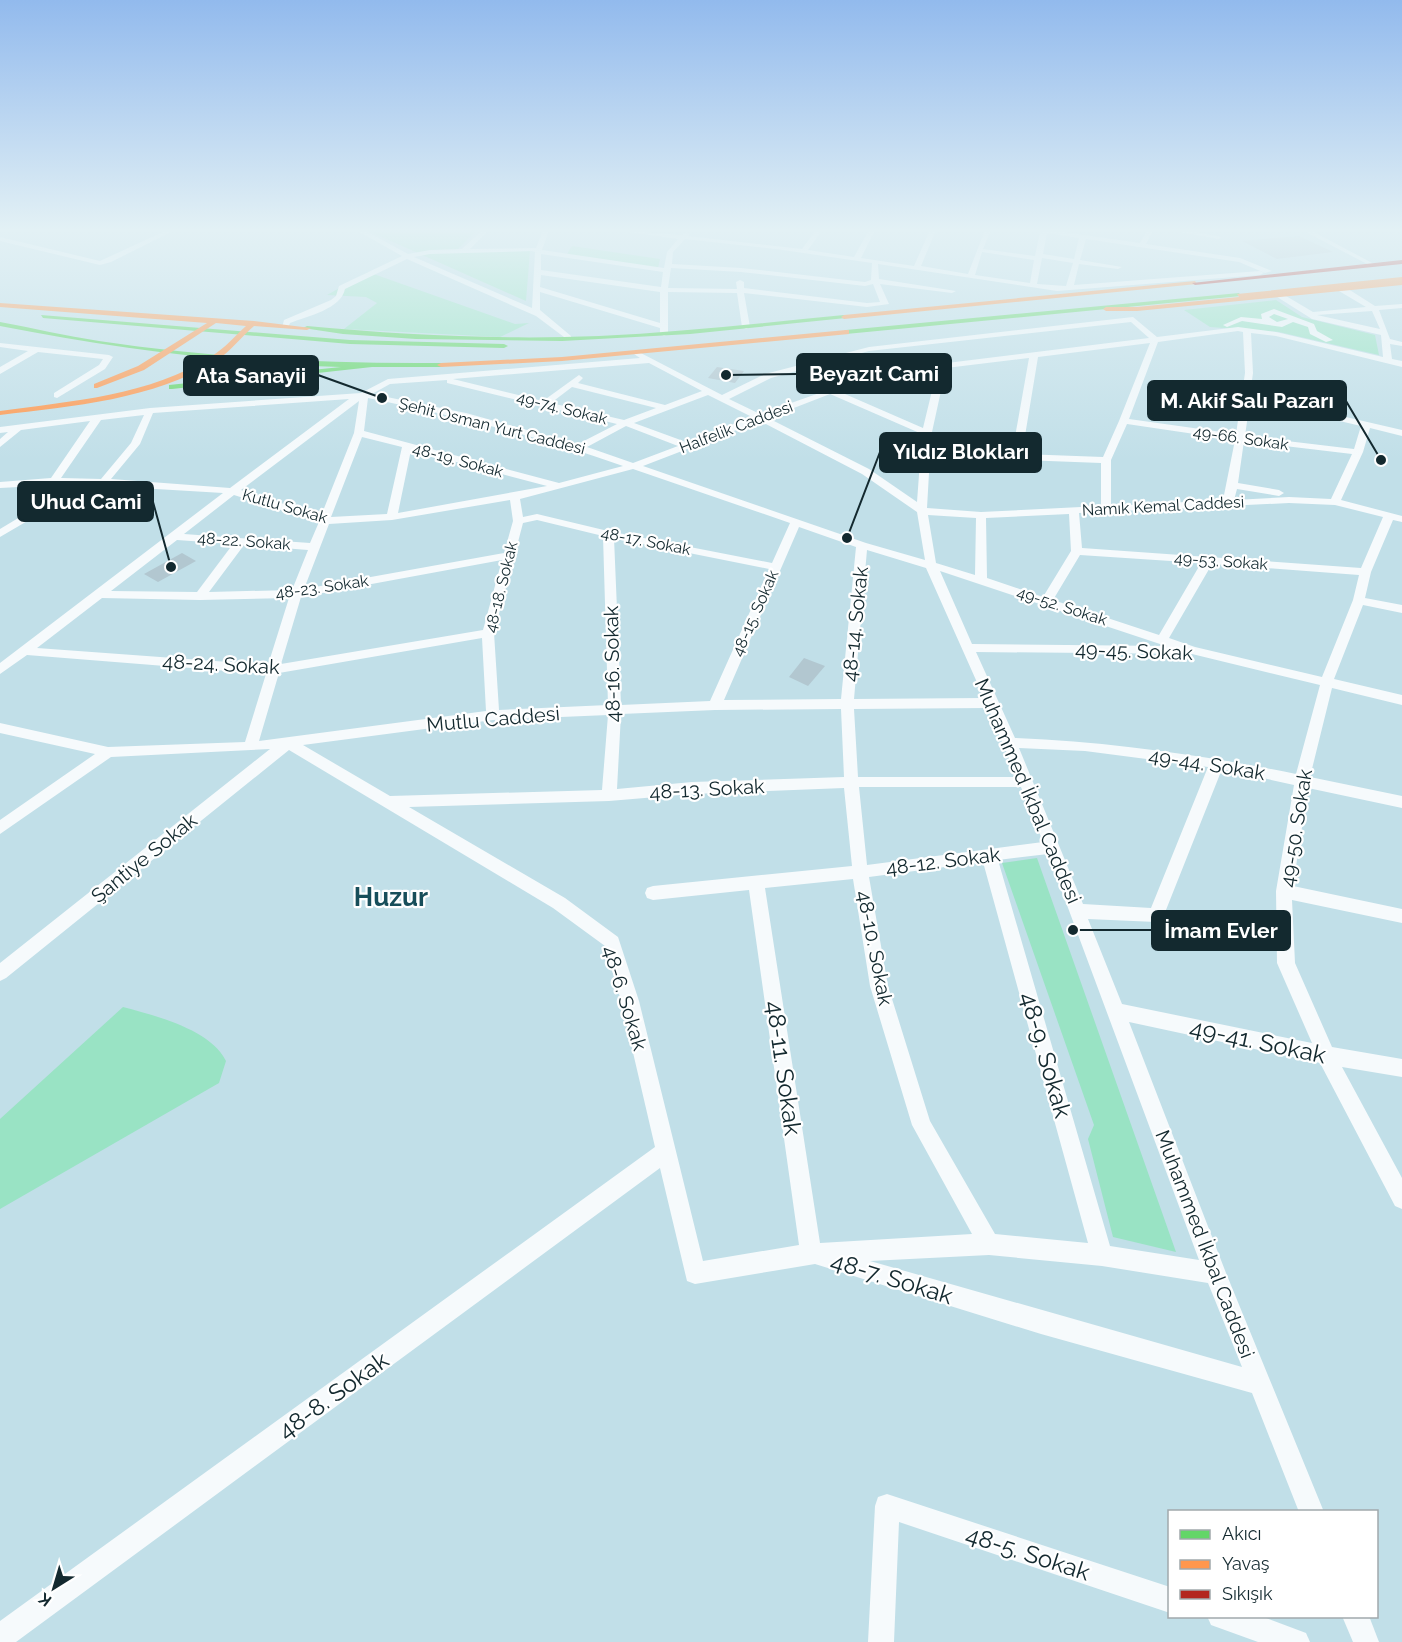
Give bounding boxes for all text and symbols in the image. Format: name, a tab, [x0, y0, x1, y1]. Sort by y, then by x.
callout: Beyazıt Cami	[797, 354, 951, 393]
callout: Ata Sanayii	[184, 356, 318, 395]
text: Beyazıt Cami	[809, 361, 939, 386]
text: Ata Sanayii	[196, 363, 306, 388]
callout: M. Akif Salı Pazarı	[1148, 381, 1346, 420]
street label: 49-74. Sokak	[515, 388, 610, 429]
text: M. Akif Salı Pazarı	[1160, 388, 1334, 413]
street label: Şehit Osman Yurt Caddesi	[397, 394, 587, 458]
street label: Halfelik Caddesi	[677, 397, 795, 457]
street label: 49-66. Sokak	[1192, 422, 1290, 454]
callout: Yıldız Blokları	[880, 433, 1041, 472]
street label: 48-19. Sokak	[411, 439, 506, 481]
text: Yıldız Blokları	[893, 439, 1029, 464]
callout: Uhud Cami	[18, 482, 153, 521]
street label: Kutlu Sokak	[240, 485, 330, 527]
text: Uhud Cami	[30, 489, 142, 514]
street label: Namık Kemal Caddesi	[1081, 492, 1245, 520]
street label: 48-17. Sokak	[599, 523, 693, 559]
street label: 48-22. Sokak	[197, 528, 292, 554]
street label: 48-18. Sokak	[481, 539, 522, 635]
street label: 49-53. Sokak	[1173, 548, 1269, 574]
street label: 48-14. Sokak	[837, 565, 873, 683]
street label: 48-15. Sokak	[728, 566, 783, 659]
street label: 48-23. Sokak	[274, 571, 370, 603]
street label: 49-52. Sokak	[1014, 582, 1110, 630]
street label: 48-16. Sokak	[599, 605, 625, 723]
street label: 49-45. Sokak	[1075, 637, 1194, 665]
street label: 48-24. Sokak	[162, 649, 281, 679]
street label: Muhammed İkbal Caddesi	[970, 675, 1087, 907]
street label: Mutlu Caddesi	[425, 701, 561, 737]
street label: 49-44. Sokak	[1147, 743, 1267, 785]
street label: 49-50. Sokak	[1275, 767, 1317, 889]
street label: 48-13. Sokak	[649, 774, 766, 804]
street label: Şantiye Sokak	[86, 808, 202, 908]
street label: 48-12. Sokak	[884, 842, 1002, 880]
district label: Huzur	[354, 882, 428, 912]
street label: 48-10. Sokak	[852, 888, 898, 1008]
callout: İmam Evler	[1152, 911, 1290, 950]
text: İmam Evler	[1164, 918, 1278, 943]
street label: 48-6. Sokak	[598, 943, 652, 1054]
street label: 48-9. Sokak	[1014, 989, 1078, 1122]
street label: 48-11. Sokak	[760, 999, 808, 1138]
street label: 49-41. Sokak	[1187, 1012, 1329, 1070]
street label: Muhammed İkbal Caddesi	[1150, 1126, 1261, 1361]
street label: 48-7. Sokak	[828, 1246, 957, 1310]
street label: 48-8. Sokak	[272, 1345, 394, 1445]
legend	[1168, 1510, 1378, 1618]
street label: 48-5. Sokak	[962, 1519, 1094, 1587]
text: Akıcı	[1222, 1523, 1261, 1544]
text: Yavaş	[1222, 1553, 1270, 1574]
north arrow	[24, 1558, 84, 1618]
text: Sıkışık	[1222, 1583, 1273, 1604]
text: K	[35, 1589, 55, 1610]

